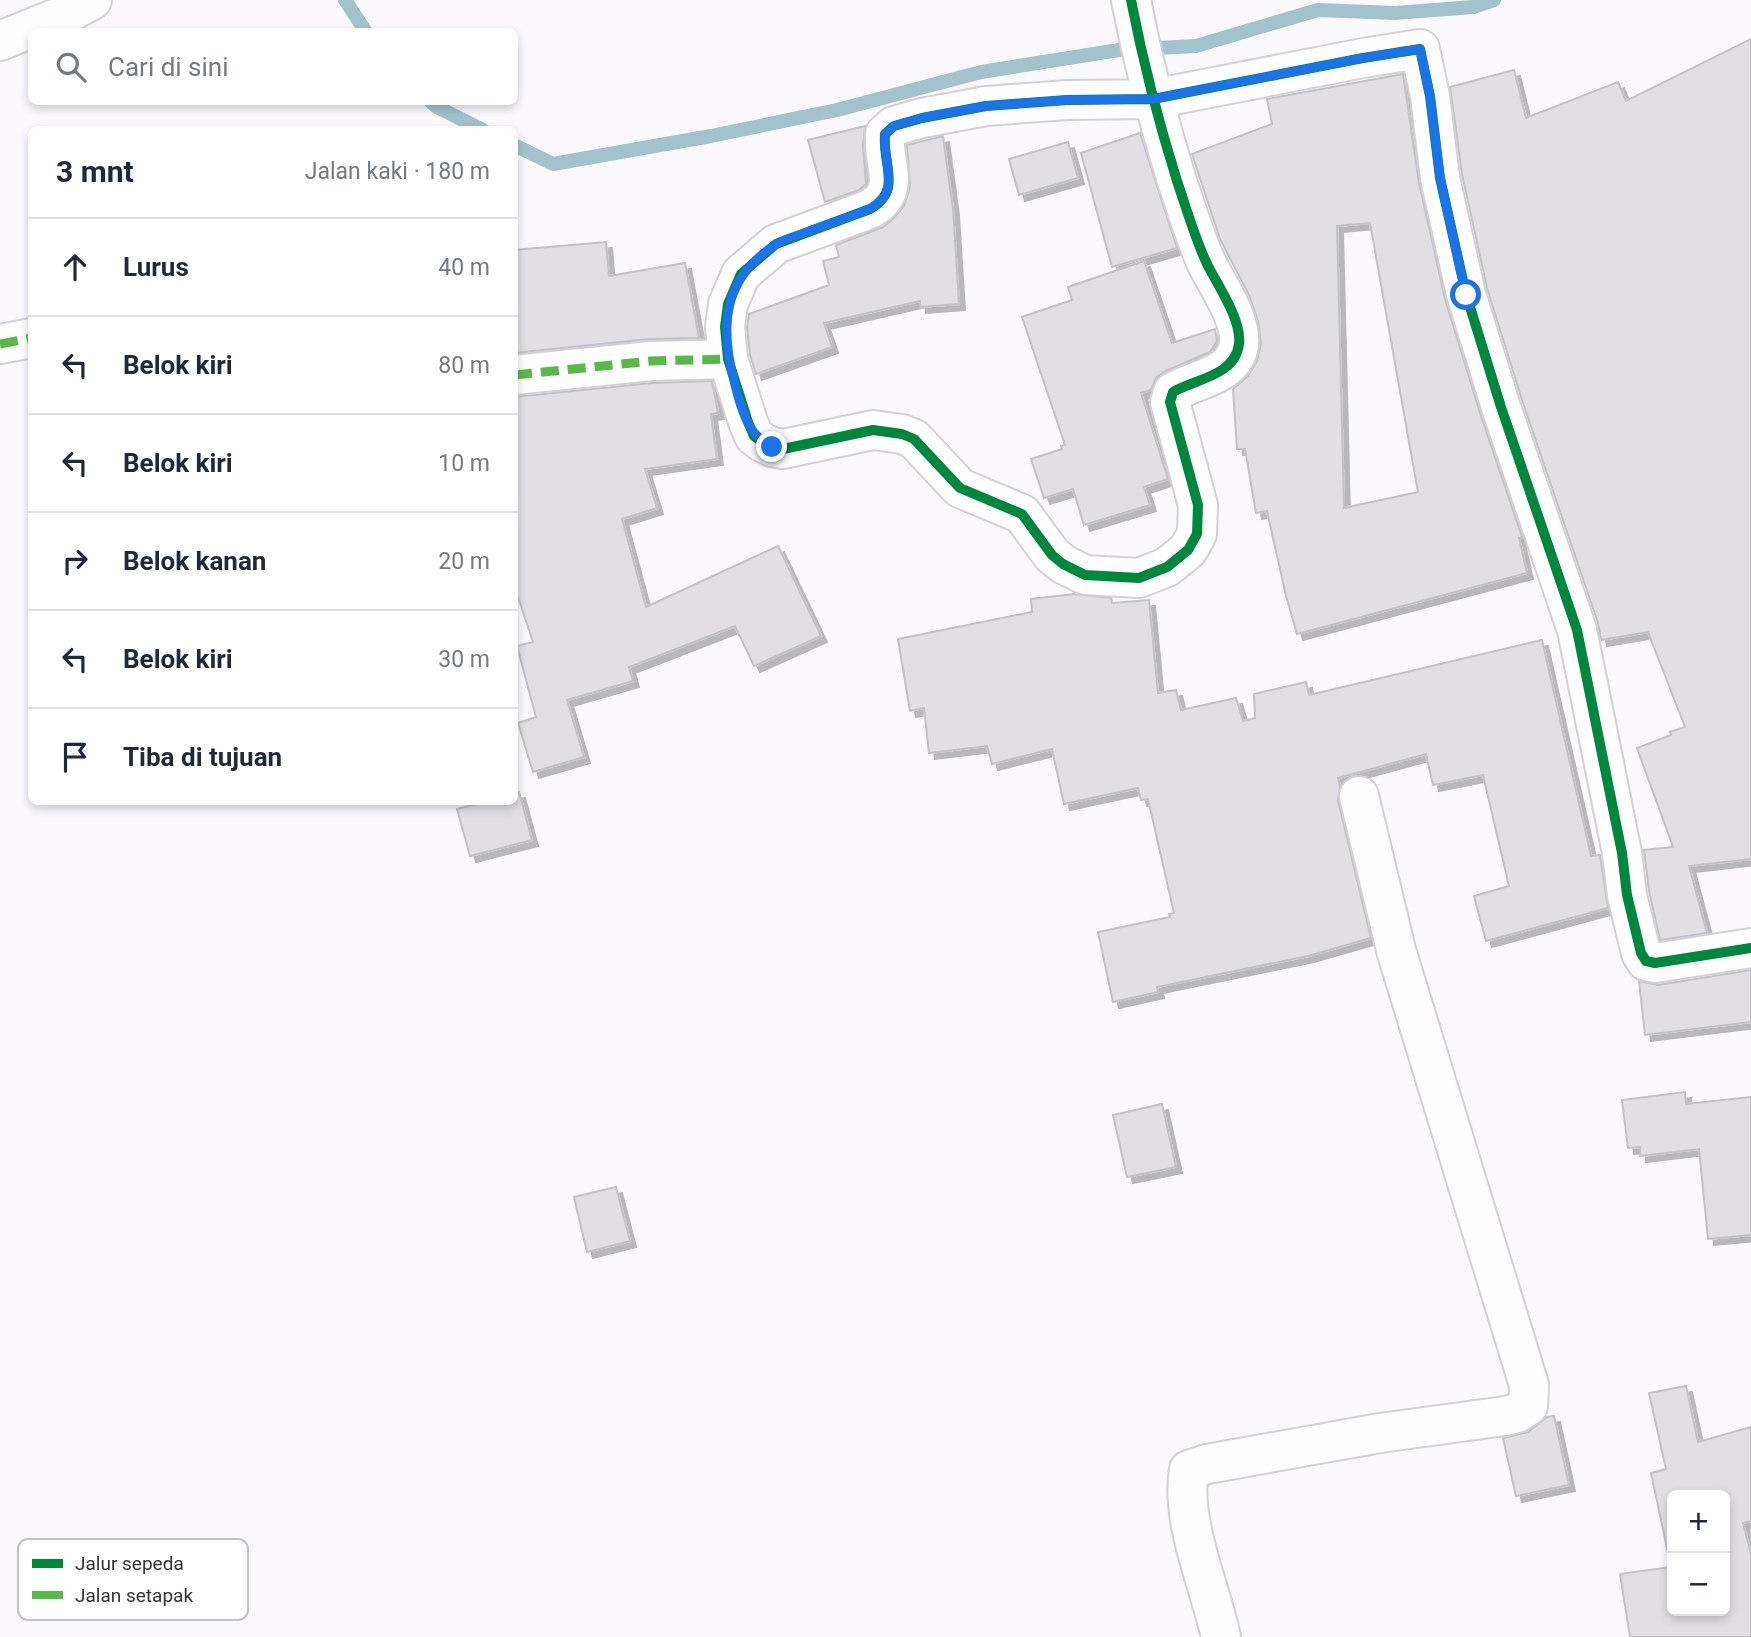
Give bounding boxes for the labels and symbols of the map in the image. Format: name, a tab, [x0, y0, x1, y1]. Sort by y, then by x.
route start	[1450, 279, 1481, 310]
route end	[756, 431, 787, 462]
legend	[18, 1539, 248, 1620]
text: Jalur sepeda	[75, 1552, 184, 1575]
text: Jalan setapak	[75, 1584, 193, 1607]

